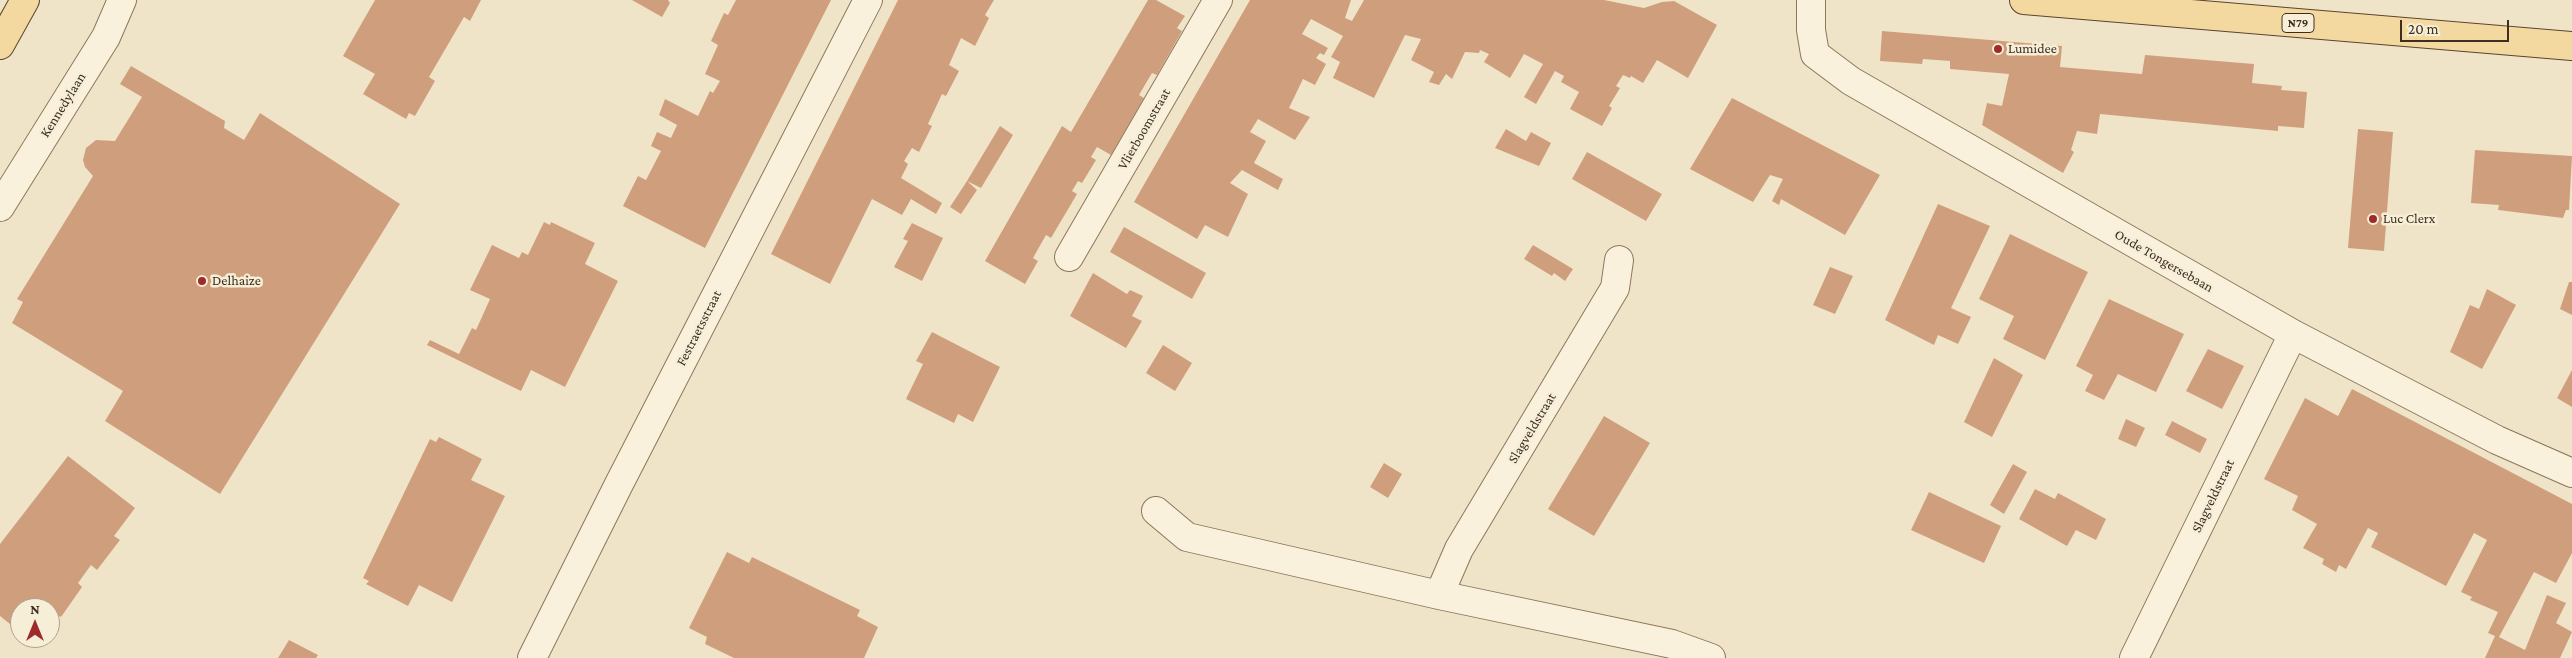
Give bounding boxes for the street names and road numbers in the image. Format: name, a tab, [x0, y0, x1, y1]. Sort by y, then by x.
road number: N79	[2282, 13, 2314, 32]
street label: Kennedylaan	[36, 70, 90, 140]
street label: Vlierboomstraat	[1114, 85, 1174, 173]
street label: Oude Tongersebaan	[2112, 226, 2216, 296]
street label: Festraetsstraat	[673, 287, 725, 369]
street label: Slagveldstraat	[1504, 390, 1560, 466]
street label: Slagveldstraat	[2188, 457, 2238, 535]

